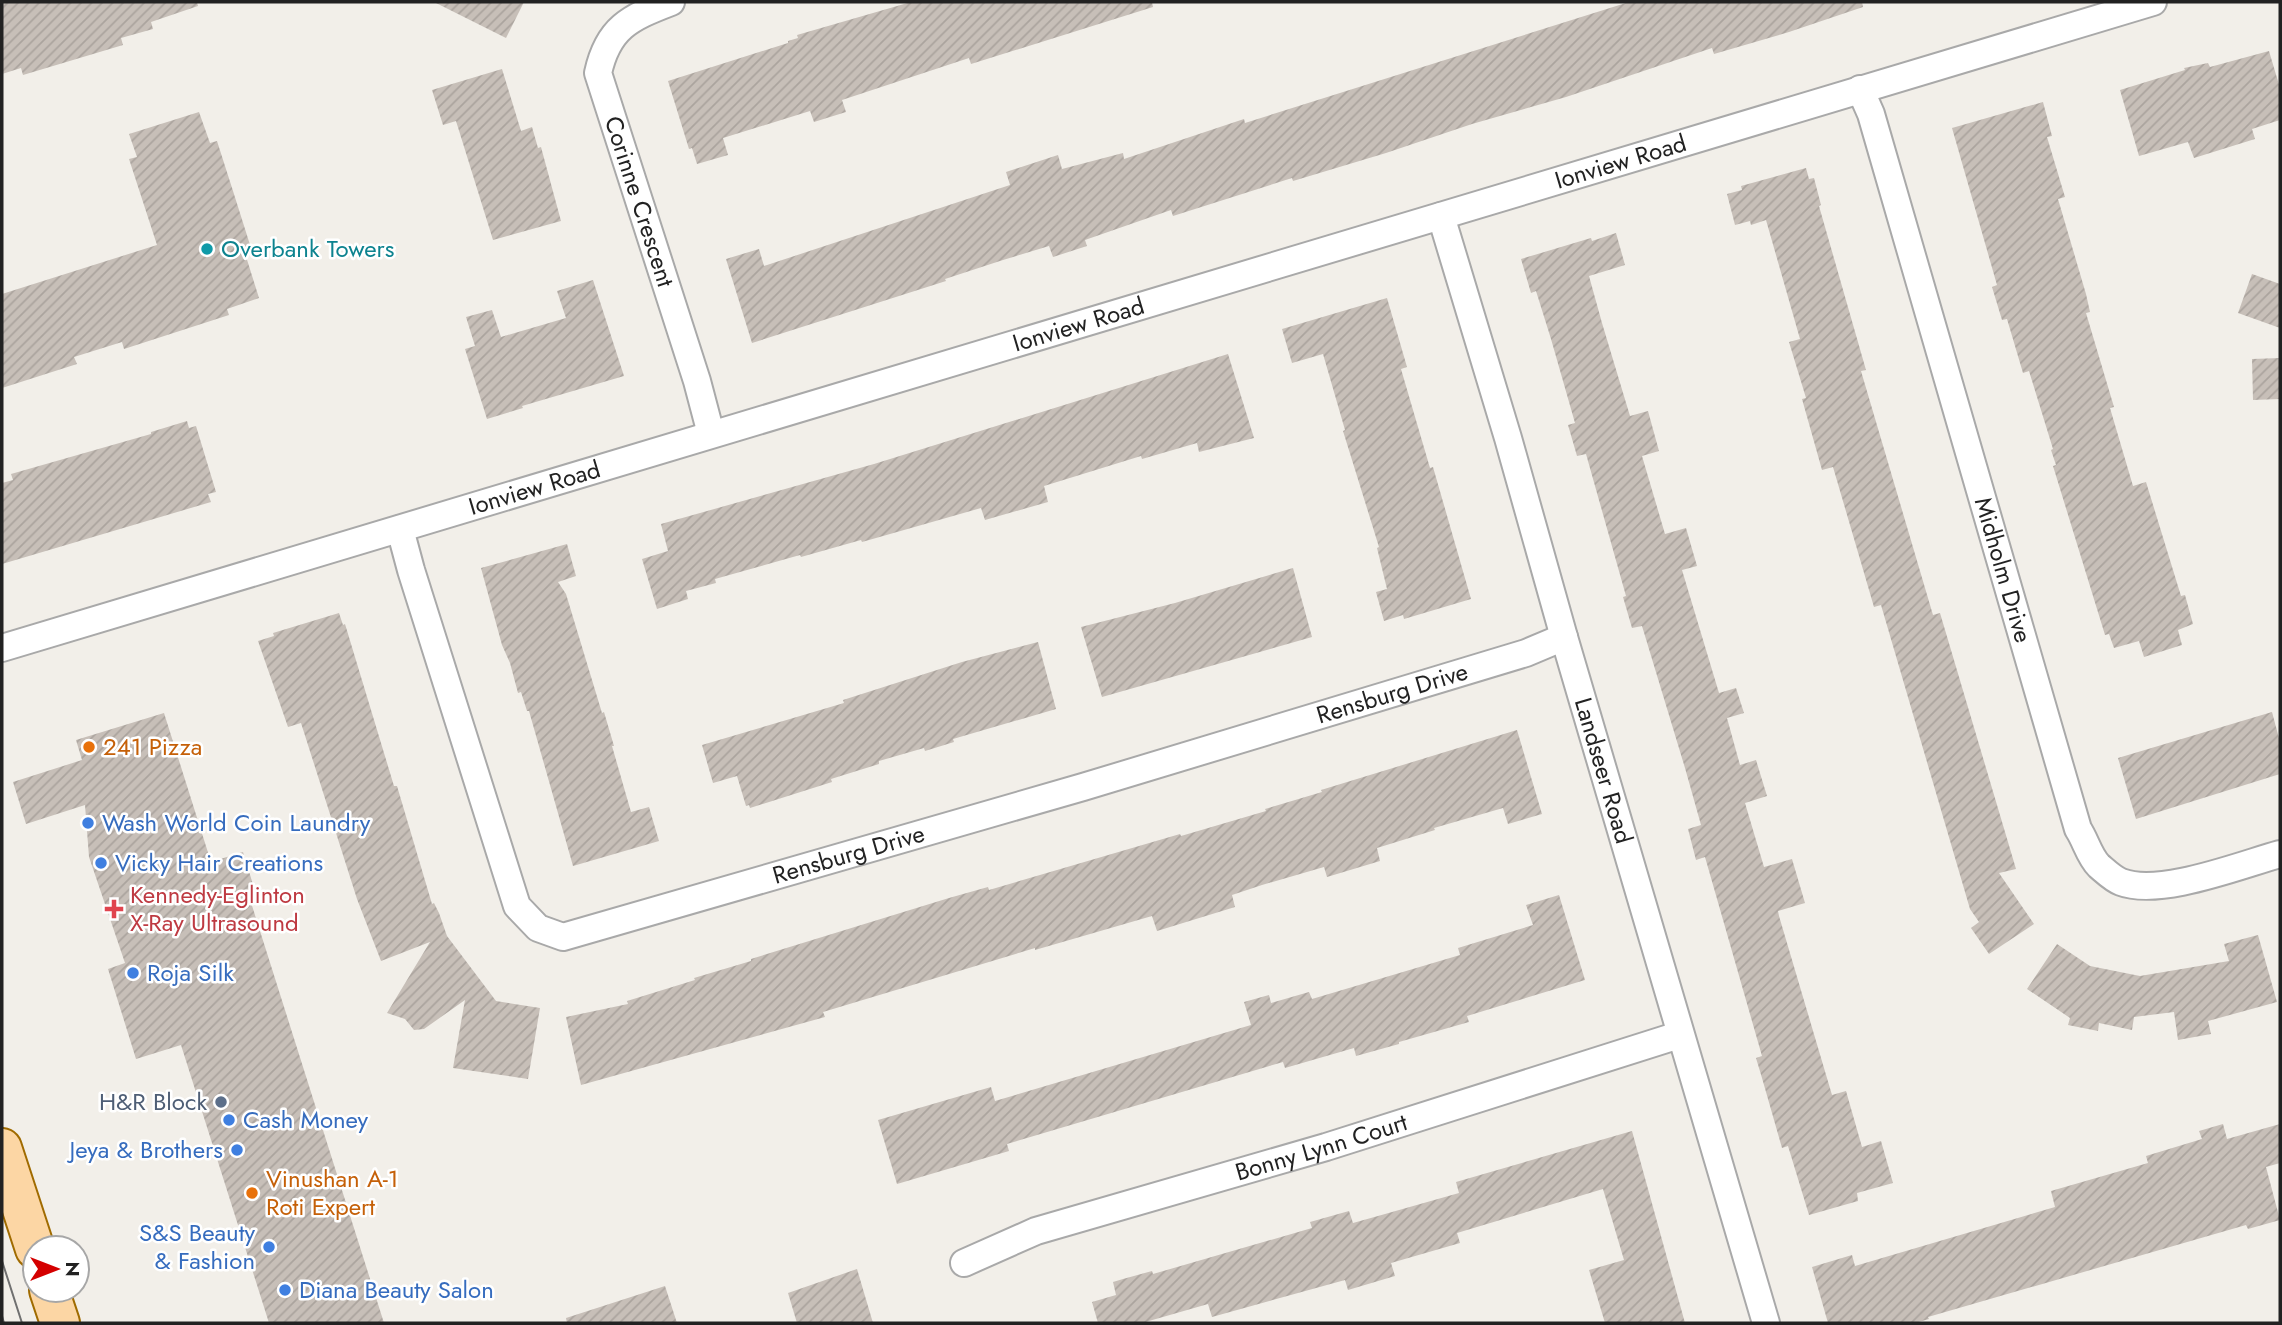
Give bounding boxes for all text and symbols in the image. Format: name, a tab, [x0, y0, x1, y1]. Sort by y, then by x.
street label: Corinne Crescent	[596, 112, 684, 291]
street label: Ionview Road	[1550, 125, 1690, 198]
place label: Overbank Towers	[221, 231, 394, 266]
marker: Overbank Towers	[199, 241, 215, 257]
street label: Ionview Road	[1008, 288, 1148, 360]
street label: Ionview Road	[464, 451, 604, 524]
street label: Midholm Drive	[1966, 493, 2041, 647]
street label: Rensburg Drive	[1312, 654, 1472, 732]
street label: Landseer Road	[1566, 694, 1642, 848]
place label: 241 Pizza	[103, 729, 202, 764]
marker: 241 Pizza	[81, 739, 97, 755]
place label: Wash World Coin Laundry	[102, 805, 371, 840]
marker: Wash World Coin Laundry	[80, 815, 96, 831]
street label: Rensburg Drive	[768, 816, 929, 893]
place label: Vicky Hair Creations	[115, 845, 323, 880]
marker: Vicky Hair Creations	[93, 855, 109, 871]
place label: Kennedy-Eglinton X-Ray Ultrasound	[130, 877, 305, 940]
marker: Kennedy-Eglinton X-Ray Ultrasound	[104, 899, 124, 919]
place label: Roja Silk	[147, 955, 234, 990]
marker: Roja Silk	[125, 965, 141, 981]
place label: H&R Block	[99, 1084, 207, 1119]
marker: H&R Block	[213, 1094, 229, 1110]
place label: Cash Money	[243, 1102, 369, 1137]
street label: Bonny Lynn Court	[1231, 1104, 1412, 1189]
marker: Cash Money	[221, 1112, 237, 1128]
place label: Jeya & Brothers	[67, 1132, 223, 1167]
marker: Jeya & Brothers	[229, 1142, 245, 1158]
place label: Vinushan A-1 Roti Expert	[266, 1161, 399, 1224]
marker: Vinushan A-1 Roti Expert	[244, 1185, 260, 1201]
place label: S&S Beauty & Fashion	[139, 1215, 255, 1278]
north arrow	[21, 1234, 91, 1304]
marker: S&S Beauty & Fashion	[261, 1239, 277, 1255]
text: N	[59, 1261, 86, 1277]
place label: Diana Beauty Salon	[299, 1272, 494, 1307]
marker: Diana Beauty Salon	[277, 1282, 293, 1298]

